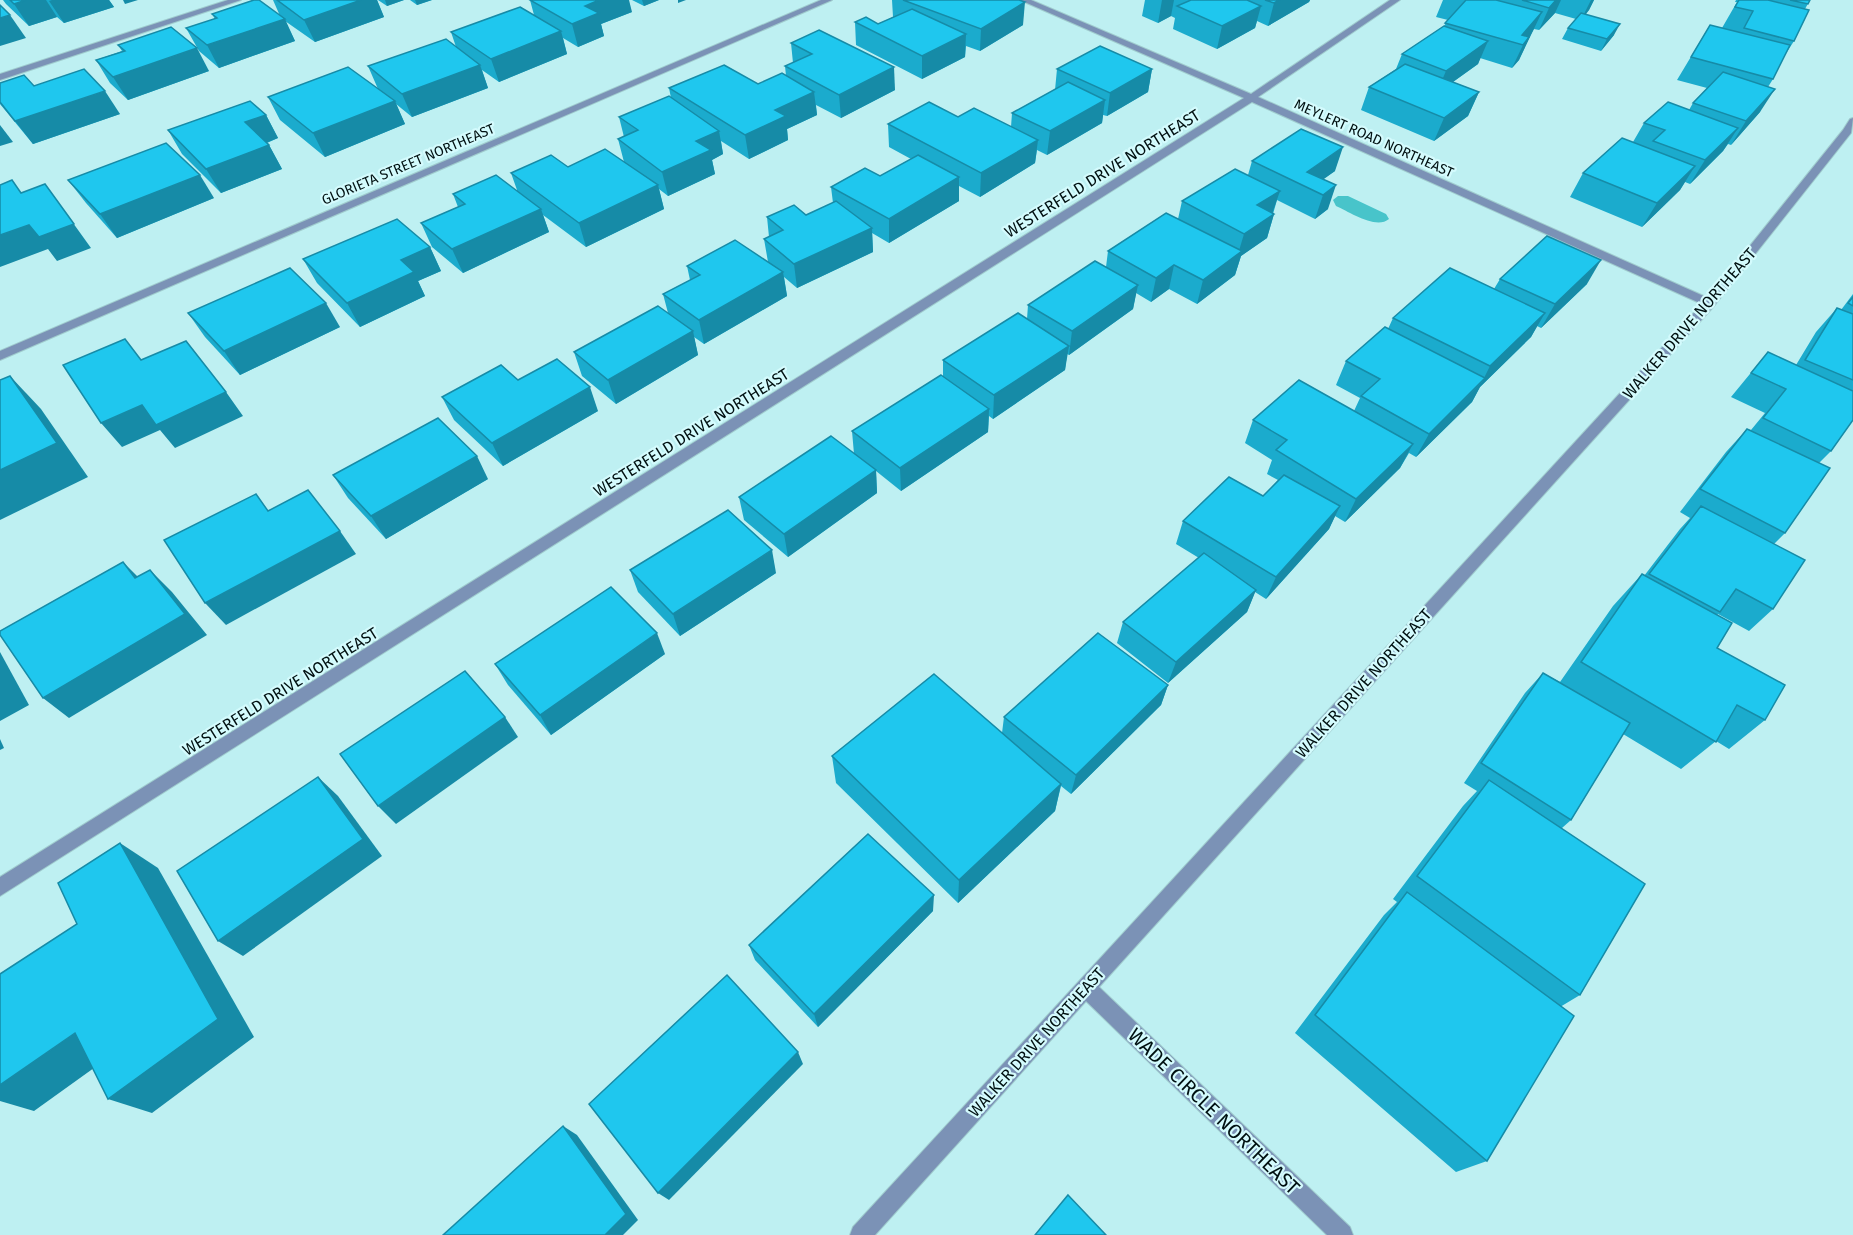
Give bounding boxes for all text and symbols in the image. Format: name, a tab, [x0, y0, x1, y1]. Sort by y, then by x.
street label: MEYLERT ROAD NORTHEAST	[1292, 96, 1457, 182]
street label: WESTERFELD DRIVE NORTHEAST	[1001, 105, 1204, 242]
street label: GLORIETA STREET NORTHEAST	[319, 120, 498, 209]
street label: WALKER DRIVE NORTHEAST	[1619, 244, 1761, 403]
street label: WESTERFELD DRIVE NORTHEAST	[590, 364, 793, 501]
street label: WALKER DRIVE NORTHEAST	[1292, 605, 1436, 762]
street label: WESTERFELD DRIVE NORTHEAST	[179, 623, 382, 760]
street label: WALKER DRIVE NORTHEAST	[965, 964, 1109, 1121]
street label: WADE CIRCLE NORTHEAST	[1123, 1023, 1305, 1200]

